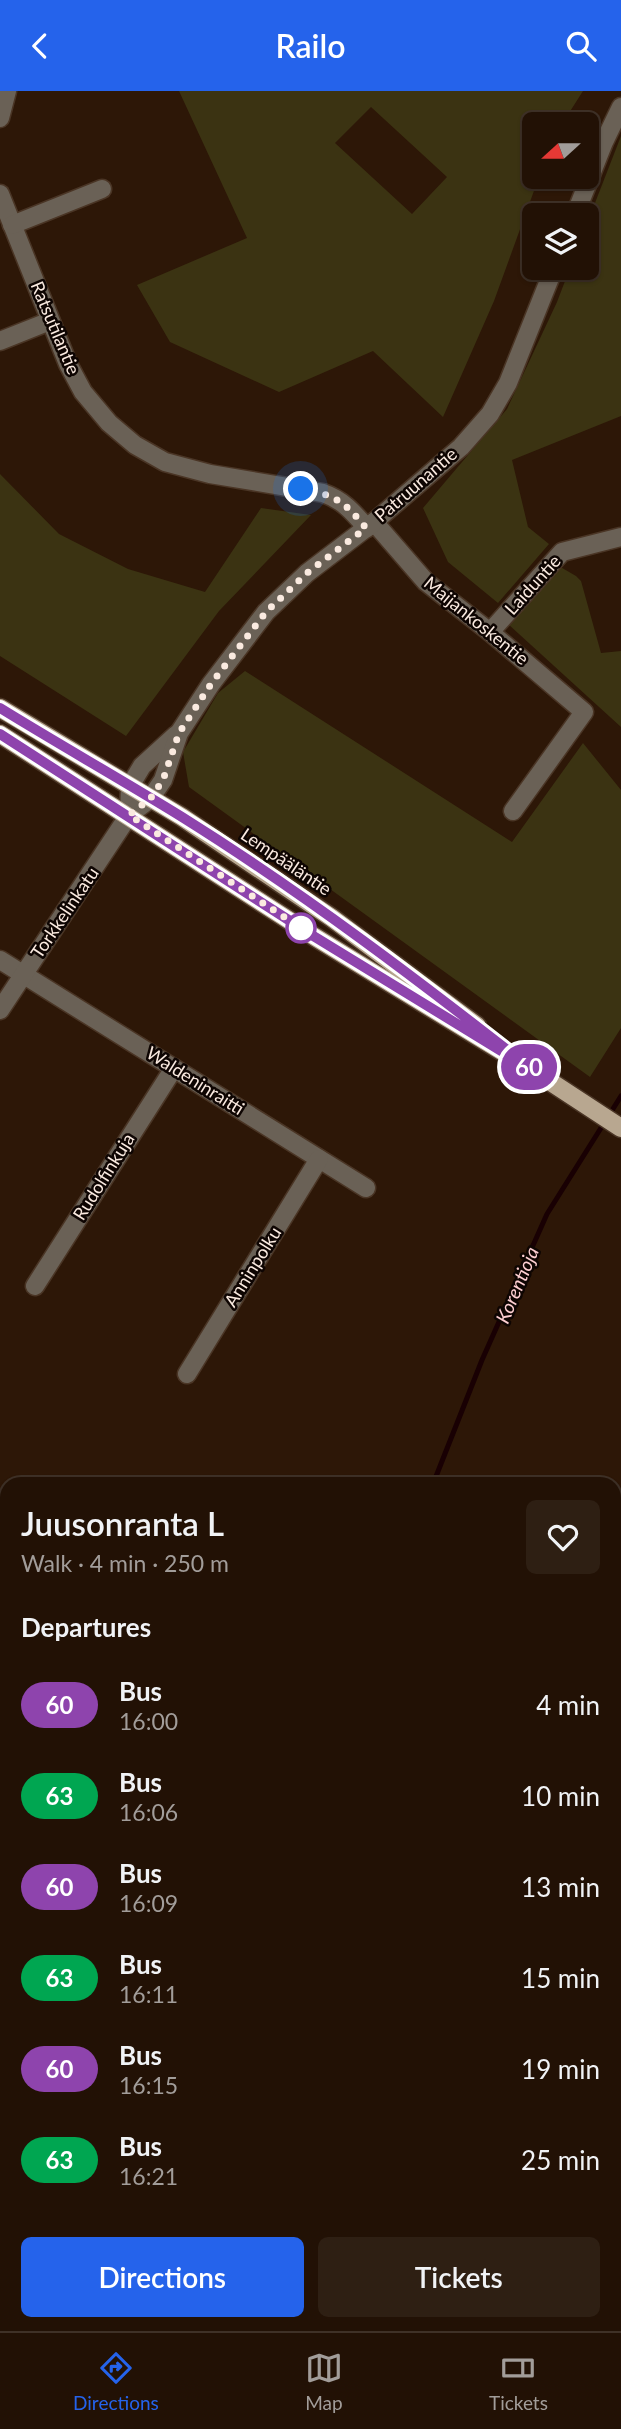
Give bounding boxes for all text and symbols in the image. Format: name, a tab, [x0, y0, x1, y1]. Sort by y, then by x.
text: Railo	[275, 26, 346, 65]
icon: back	[21, 27, 59, 65]
icon: search	[562, 27, 600, 65]
north arrow	[522, 112, 598, 189]
map controls	[522, 112, 599, 280]
button: layers	[522, 203, 599, 280]
street label: Ratsutilantie	[26, 278, 85, 377]
street label: Patruunantie	[370, 443, 461, 526]
your location	[283, 471, 318, 506]
street label: Laiduntie	[500, 550, 565, 619]
street label: Maijankoskentie	[420, 571, 533, 669]
street label: Lempääläntie	[237, 823, 336, 900]
street label: Torkkelinkatu	[26, 863, 103, 962]
unlabelled marker	[286, 913, 316, 943]
street label: Waldeninraitti	[143, 1041, 249, 1119]
line badge: 60	[498, 1044, 560, 1090]
text: 60	[515, 1052, 543, 1081]
street label: Rudolfinkuja	[68, 1129, 139, 1224]
street label: Anninpolku	[219, 1222, 285, 1311]
water label: Korentioja	[490, 1243, 543, 1327]
button: heart	[526, 1500, 600, 1574]
text: Juusonranta L	[21, 1503, 224, 1543]
text: Walk · 4 min · 250 m	[21, 1549, 229, 1577]
text: Departures	[21, 1611, 151, 1643]
text: Bus	[119, 1675, 162, 1707]
text: 4 min	[536, 1689, 600, 1721]
text: 60	[46, 1690, 73, 1719]
text: 16:00	[119, 1707, 178, 1735]
text: Bus	[119, 1766, 162, 1798]
text: 10 min	[521, 1780, 600, 1812]
text: 63	[46, 1781, 73, 1810]
text: 16:06	[119, 1798, 178, 1826]
text: Bus	[119, 1857, 162, 1889]
text: 13 min	[521, 1871, 600, 1903]
text: 60	[46, 1872, 73, 1901]
text: 16:09	[119, 1889, 178, 1917]
text: Bus	[119, 1948, 162, 1980]
text: 15 min	[521, 1962, 600, 1994]
text: 63	[46, 1963, 73, 1992]
text: 16:11	[119, 1980, 178, 2008]
text: Bus	[119, 2039, 162, 2071]
text: 19 min	[521, 2053, 600, 2085]
text: 60	[46, 2054, 73, 2083]
text: 16:15	[119, 2071, 178, 2099]
text: Bus	[119, 2130, 162, 2162]
text: 25 min	[521, 2144, 600, 2176]
text: 63	[46, 2145, 73, 2174]
text: 16:21	[119, 2162, 178, 2190]
button: Directions	[21, 2237, 304, 2317]
button: Tickets	[318, 2237, 600, 2317]
tab: Directions	[73, 2349, 159, 2414]
tab: Map	[305, 2349, 343, 2414]
tab: Tickets	[489, 2349, 548, 2414]

